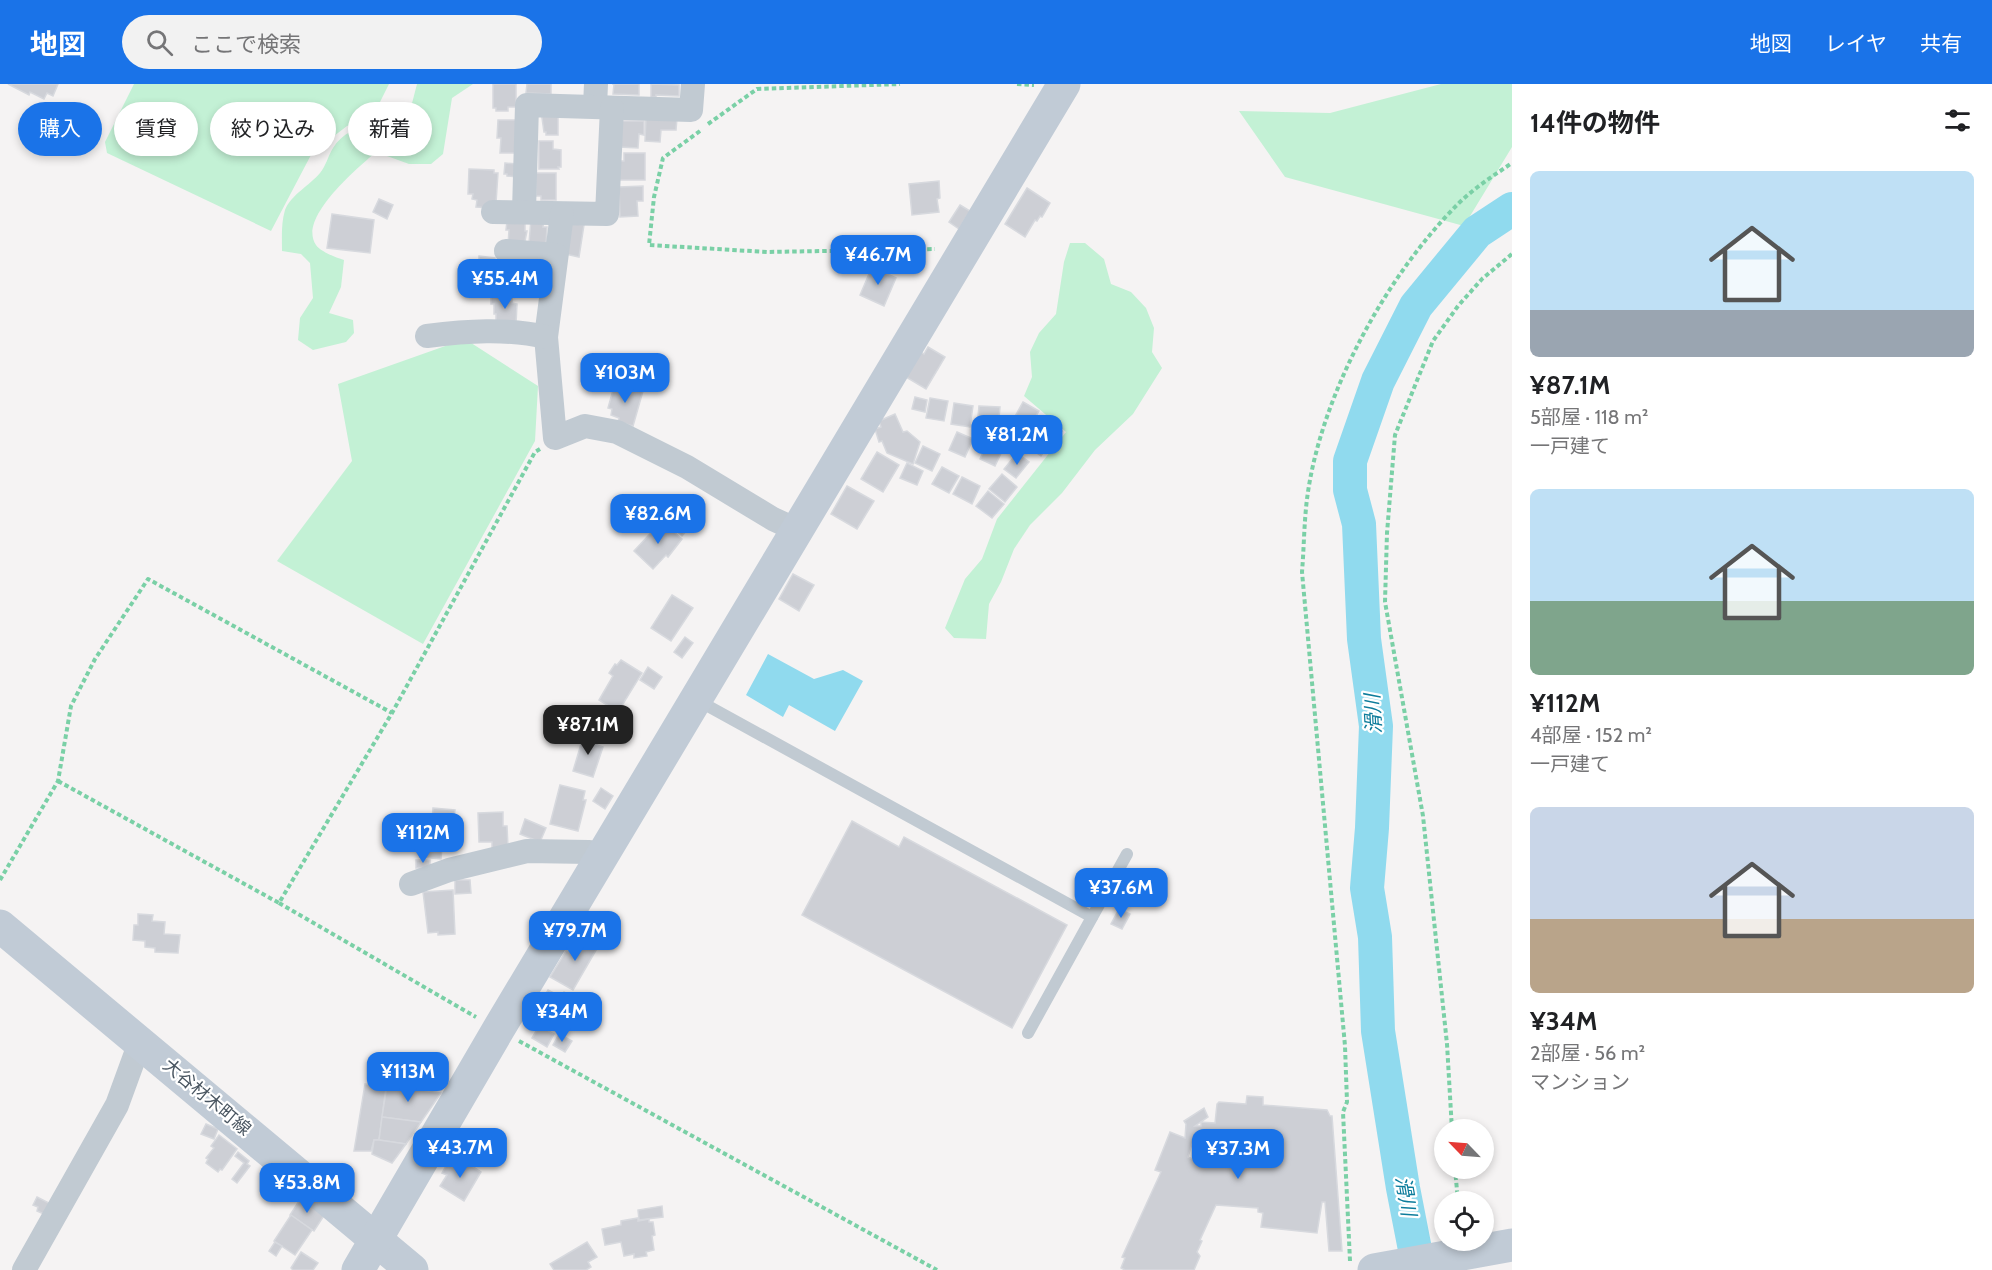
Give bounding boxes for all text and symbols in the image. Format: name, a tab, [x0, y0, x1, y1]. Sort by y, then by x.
search box	[122, 15, 542, 69]
icon: search	[143, 26, 176, 59]
text: 地図	[30, 27, 86, 61]
text: ここで検索	[191, 31, 301, 58]
text: 地図	[1750, 31, 1792, 56]
text: レイヤ	[1825, 31, 1887, 56]
text: 共有	[1920, 31, 1962, 56]
chip: 購入	[18, 102, 102, 156]
chip: 賃貸	[114, 102, 198, 156]
chip: 絞り込み	[210, 102, 336, 156]
chip: 新着	[348, 102, 432, 156]
icon: filters	[1941, 104, 1974, 137]
text: 14件の物件	[1530, 107, 1660, 139]
icon: home	[1698, 210, 1806, 318]
pin: ¥46.7M	[829, 235, 927, 286]
text: ¥46.7M	[845, 242, 911, 266]
pin: ¥55.4M	[456, 259, 554, 310]
text: ¥55.4M	[471, 266, 539, 290]
pin: ¥103M	[583, 353, 667, 404]
text: ¥103M	[594, 360, 656, 384]
text: ¥87.1M	[1530, 369, 1610, 401]
text: 5部屋 · 118 m²	[1530, 405, 1648, 429]
pin: ¥81.2M	[968, 415, 1066, 466]
text: ¥81.2M	[985, 422, 1049, 446]
text: 一戸建て	[1530, 434, 1610, 458]
pin: ¥82.6M	[609, 494, 707, 545]
text: ¥82.6M	[624, 501, 692, 525]
icon: home	[1698, 528, 1806, 636]
text: ¥112M	[1530, 687, 1600, 719]
water label: 滑川	[1360, 691, 1386, 735]
pin: ¥87.1M	[539, 705, 637, 756]
text: ¥87.1M	[557, 712, 619, 736]
text: 4部屋 · 152 m²	[1530, 723, 1652, 747]
text: 一戸建て	[1530, 752, 1610, 776]
pin: ¥112M	[381, 813, 465, 864]
text: ¥112M	[396, 820, 450, 844]
icon: home	[1698, 846, 1806, 954]
pin: ¥37.6M	[1072, 868, 1170, 919]
text: ¥37.6M	[1089, 875, 1153, 899]
pin: ¥79.7M	[526, 911, 624, 962]
text: ¥79.7M	[543, 918, 607, 942]
pin: ¥34M	[526, 992, 598, 1043]
text: ¥34M	[536, 999, 588, 1023]
text: ¥34M	[1530, 1005, 1598, 1037]
text: 2部屋 · 56 m²	[1530, 1041, 1645, 1065]
pin: ¥113M	[366, 1052, 450, 1103]
street label: 大谷材木町線	[159, 1054, 255, 1140]
text: ¥113M	[381, 1059, 435, 1083]
text: マンション	[1530, 1070, 1630, 1094]
north arrow	[1434, 1119, 1494, 1179]
map controls	[1434, 1119, 1494, 1251]
pin: ¥43.7M	[411, 1128, 509, 1179]
pin: ¥37.3M	[1189, 1129, 1287, 1180]
text: ¥43.7M	[427, 1135, 493, 1159]
text: ¥37.3M	[1206, 1136, 1270, 1160]
pin: ¥53.8M	[258, 1163, 356, 1214]
text: ¥53.8M	[274, 1170, 340, 1194]
water label: 滑川	[1391, 1174, 1422, 1220]
button: locate	[1434, 1191, 1494, 1251]

